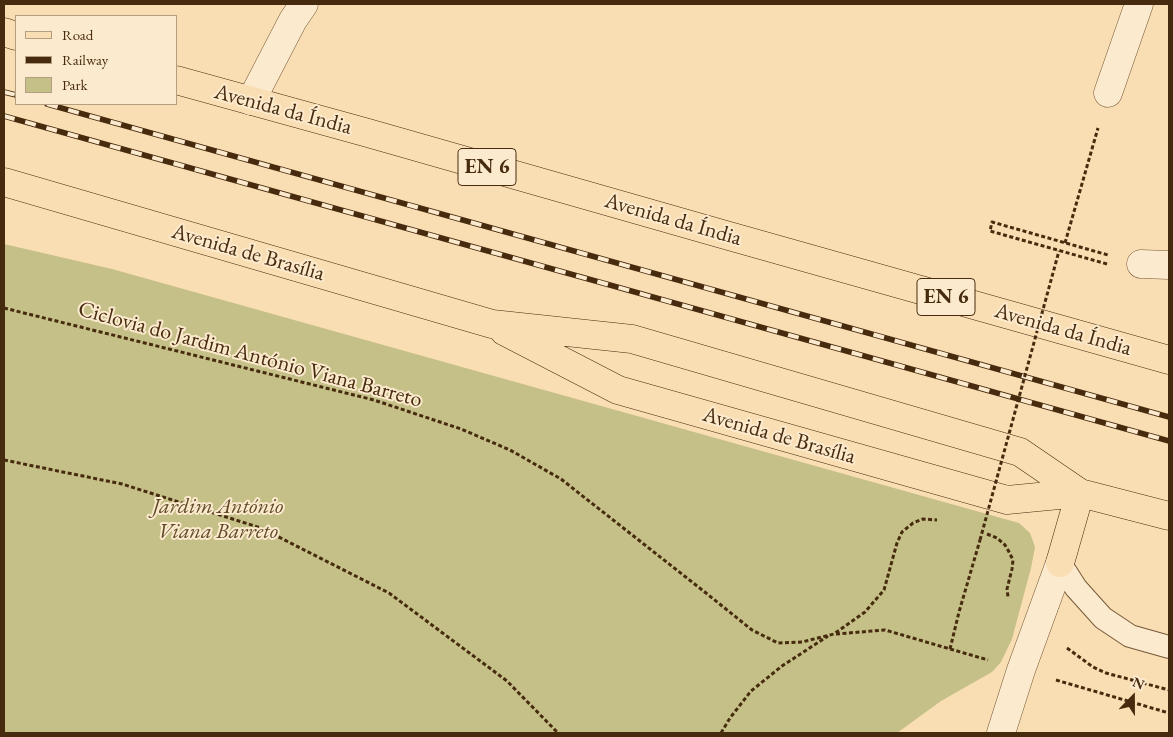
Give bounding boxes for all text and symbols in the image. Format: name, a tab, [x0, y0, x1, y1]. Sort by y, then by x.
legend	[15, 15, 178, 105]
text: Road	[62, 25, 93, 44]
text: Railway	[62, 50, 108, 69]
text: Park	[62, 75, 88, 94]
street label: Avenida da Índia	[211, 79, 355, 141]
road number: EN 6	[458, 148, 516, 186]
street label: Avenida da Índia	[601, 188, 745, 252]
street label: Avenida de Brasília	[169, 219, 327, 287]
road number: EN 6	[917, 278, 975, 316]
street label: Ciclovia do Jardim António Viana Barreto	[75, 296, 425, 414]
street label: Avenida da Índia	[991, 298, 1135, 362]
street label: Avenida de Brasília	[700, 402, 858, 470]
park label: Jardim António Viana Barreto	[153, 494, 283, 546]
north arrow	[1108, 672, 1158, 722]
text: N	[1130, 673, 1147, 694]

